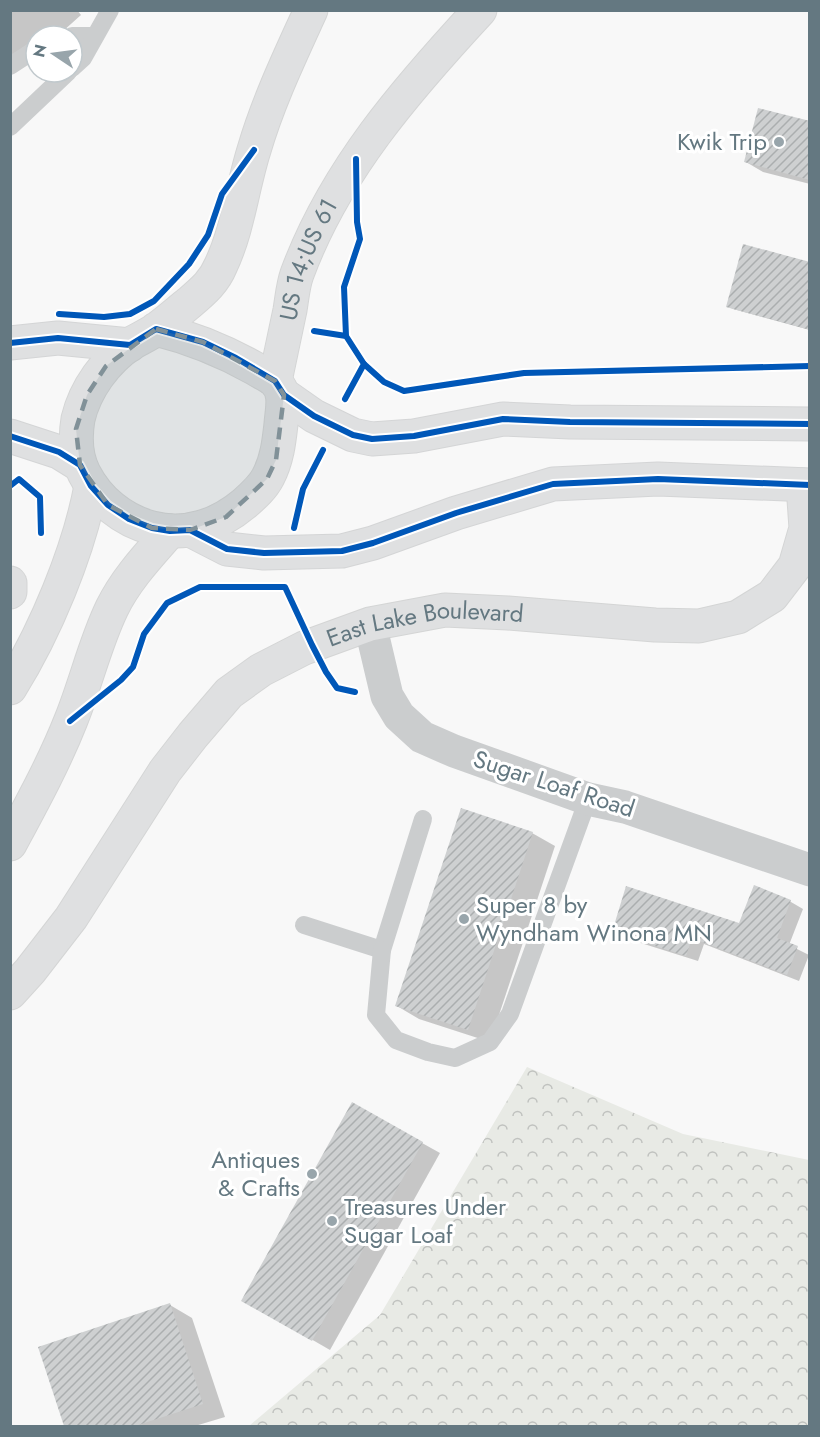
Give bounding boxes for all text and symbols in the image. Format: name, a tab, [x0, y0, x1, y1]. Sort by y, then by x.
north arrow	[24, 24, 84, 84]
text: N	[27, 42, 53, 60]
place label: Kwik Trip	[677, 124, 767, 159]
marker: Kwik Trip	[772, 135, 786, 149]
street label: US 14;US 61	[270, 192, 346, 324]
street label: East Lake Boulevard	[321, 591, 525, 655]
street label: Sugar Loaf Road	[469, 741, 639, 826]
place label: Super 8 by Wyndham Winona MN	[476, 887, 712, 950]
marker: Super 8 by Wyndham Winona MN	[457, 912, 471, 926]
place label: Antiques & Crafts	[211, 1142, 300, 1205]
marker: Antiques & Crafts	[305, 1167, 319, 1181]
place label: Treasures Under Sugar Loaf	[344, 1189, 507, 1252]
marker: Treasures Under Sugar Loaf	[325, 1214, 339, 1228]

